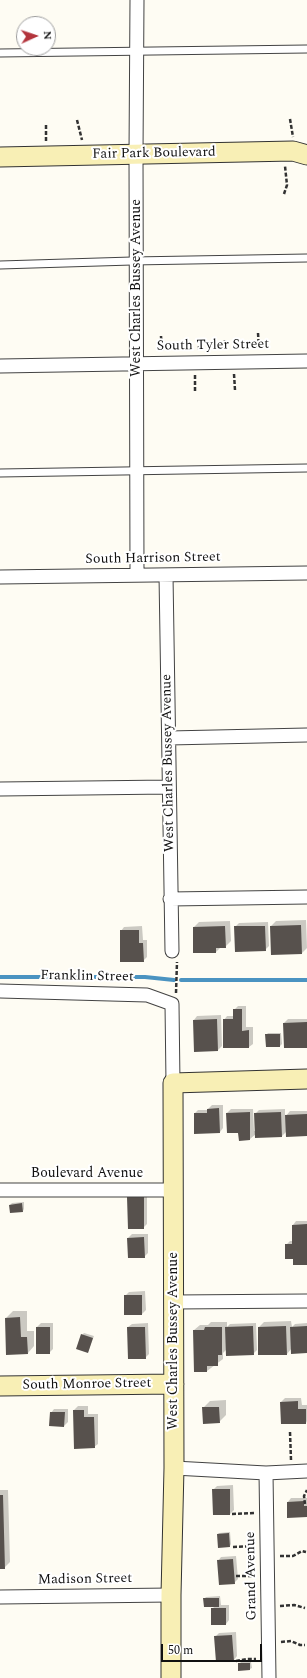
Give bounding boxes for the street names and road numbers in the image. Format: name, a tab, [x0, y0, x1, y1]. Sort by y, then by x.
street label: Fair Park Boulevard	[92, 145, 216, 163]
street label: West Charles Bussey Avenue	[129, 199, 145, 377]
street label: South Tyler Street	[157, 337, 269, 355]
street label: South Harrison Street	[85, 549, 221, 569]
street label: West Charles Bussey Avenue	[159, 674, 179, 852]
street label: Franklin Street	[40, 968, 134, 986]
street label: Boulevard Avenue	[31, 1166, 143, 1182]
street label: West Charles Bussey Avenue	[166, 1252, 182, 1430]
street label: South Monroe Street	[22, 1375, 152, 1395]
street label: Grand Avenue	[243, 1531, 261, 1621]
street label: Madison Street	[38, 1571, 132, 1589]

